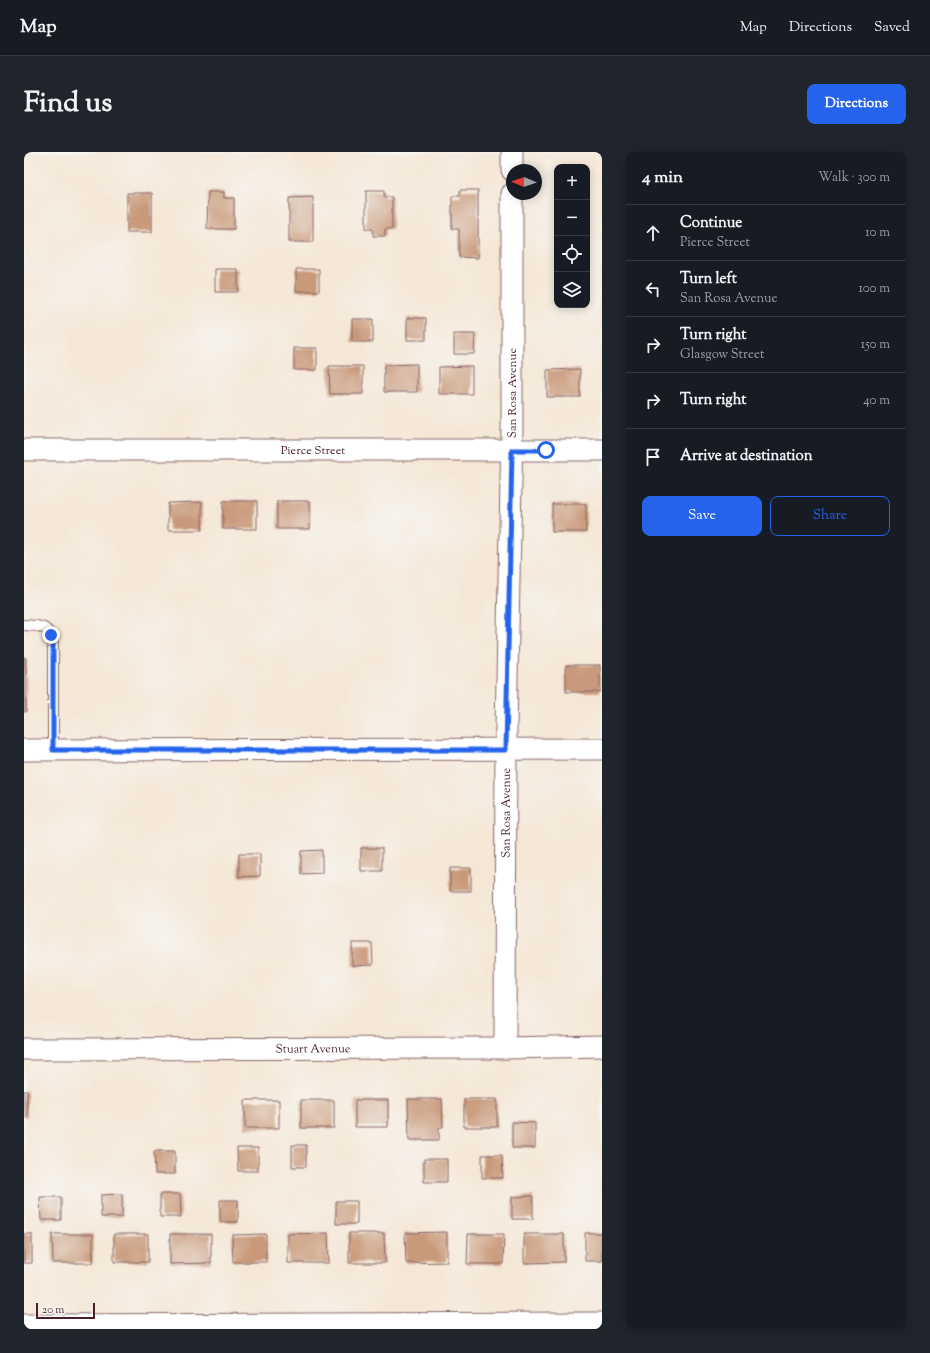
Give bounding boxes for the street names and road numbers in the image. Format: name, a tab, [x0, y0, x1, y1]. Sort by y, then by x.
street label: San Rosa Avenue	[504, 348, 522, 438]
street label: Pierce Street	[281, 442, 345, 460]
street label: San Rosa Avenue	[498, 767, 516, 858]
street label: Stuart Avenue	[276, 1040, 351, 1058]

